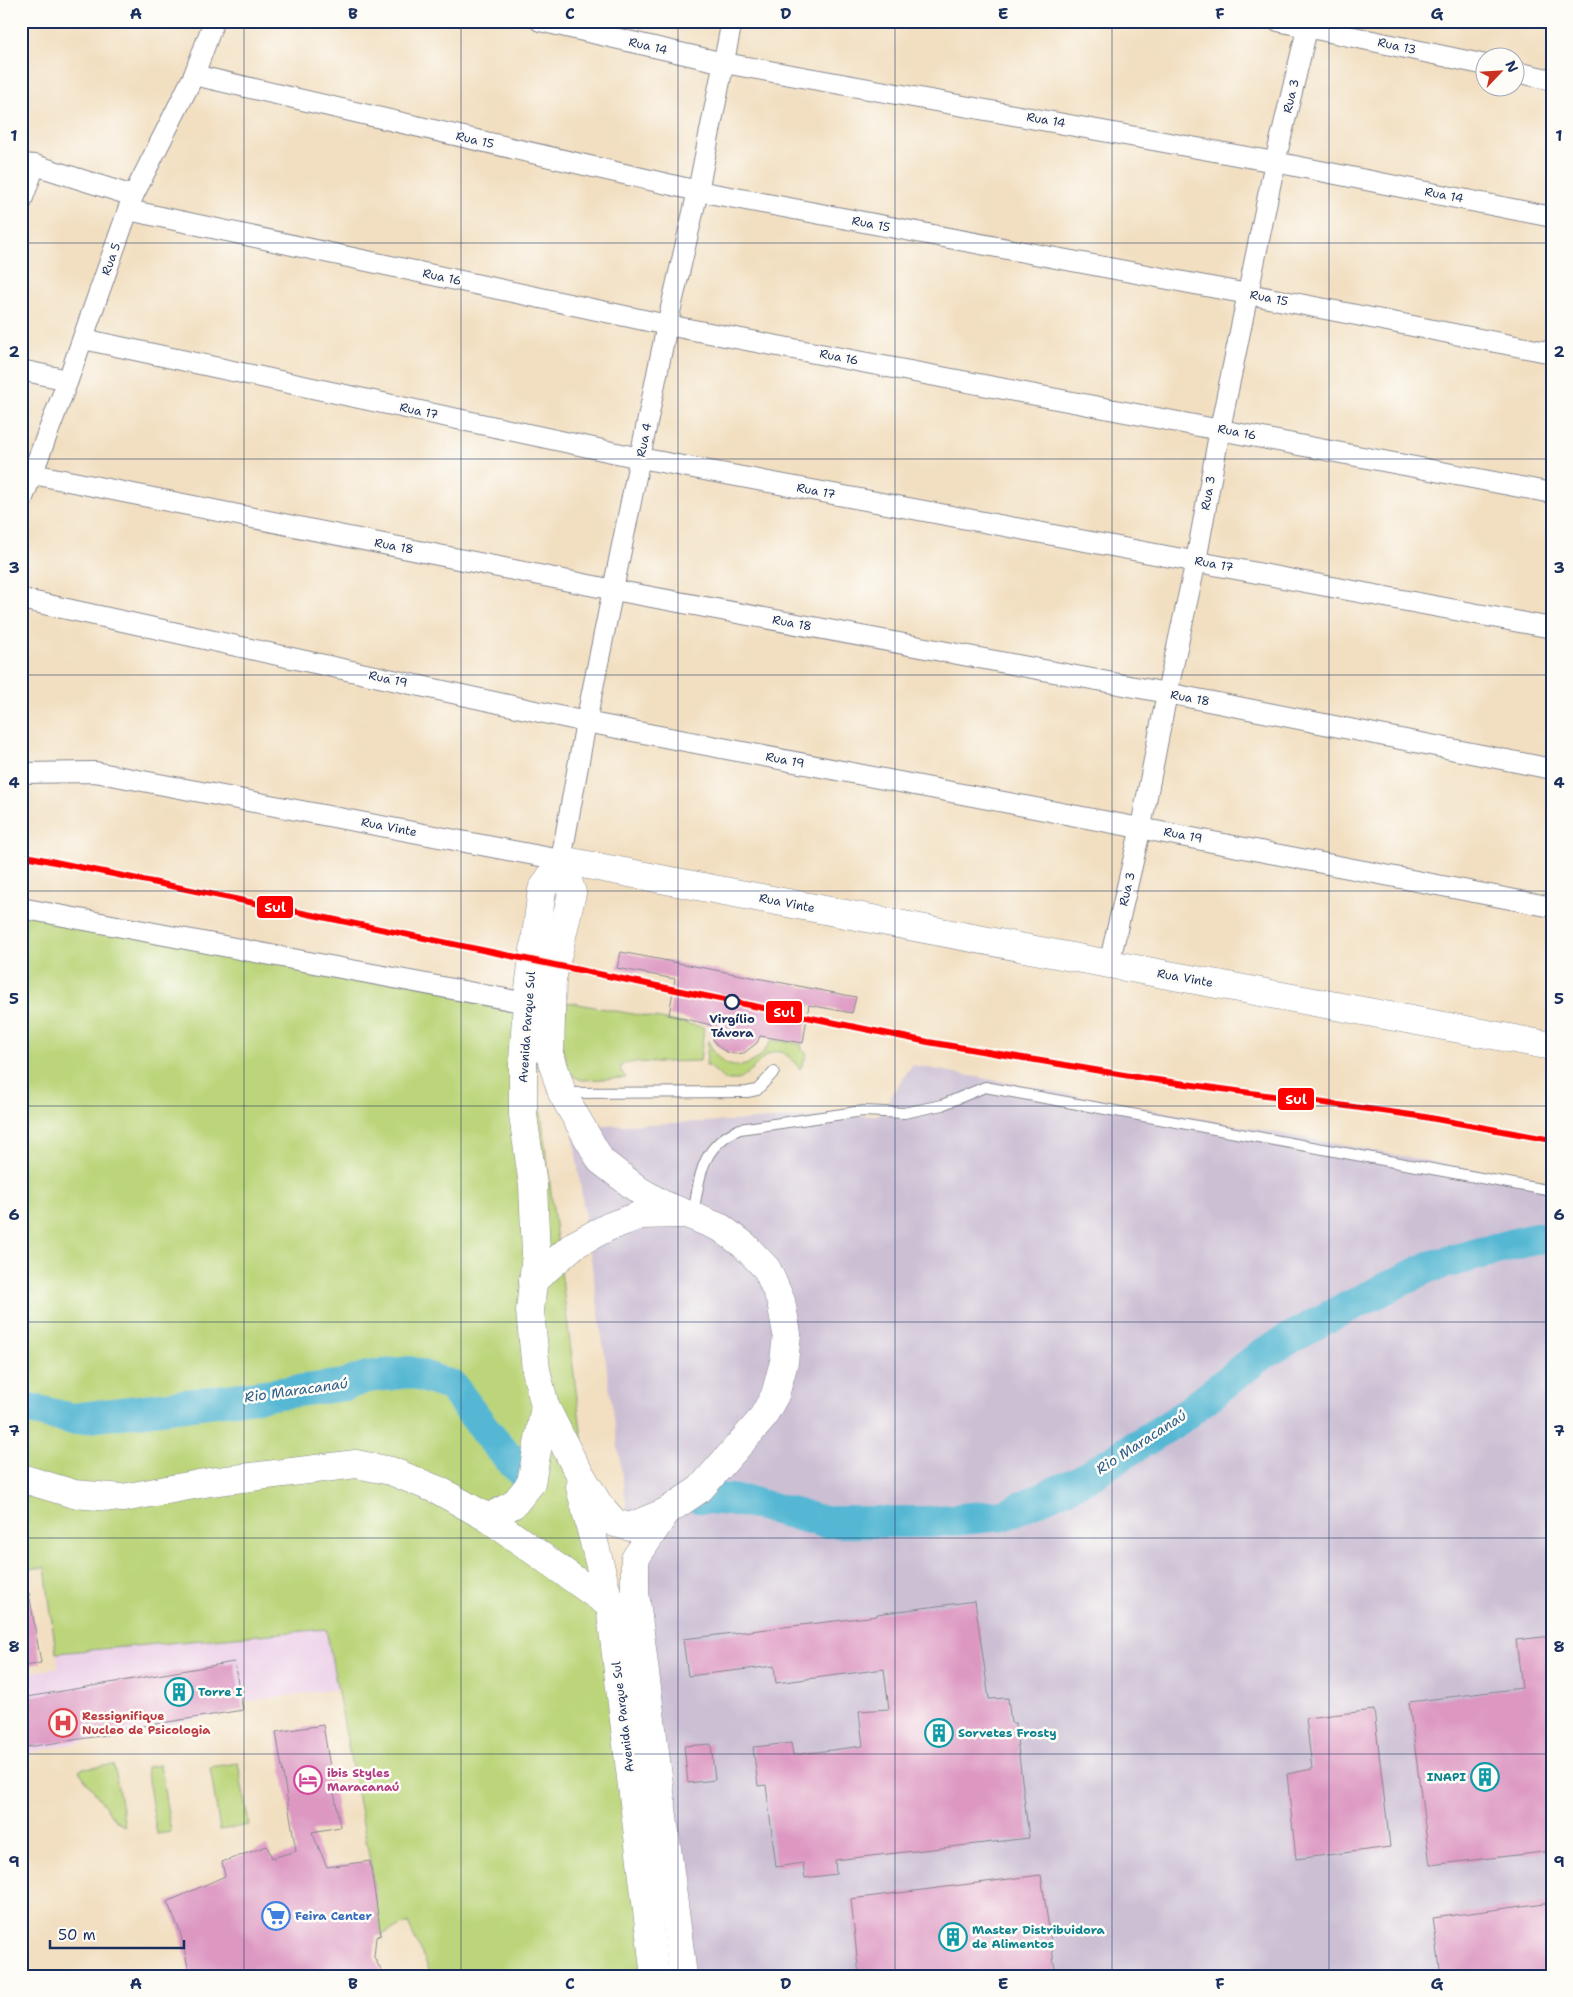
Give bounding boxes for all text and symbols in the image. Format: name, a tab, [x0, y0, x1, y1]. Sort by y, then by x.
text: A	[130, 3, 142, 24]
text: B	[348, 3, 358, 24]
text: C	[565, 3, 575, 24]
text: D	[780, 3, 792, 24]
text: E	[998, 3, 1008, 24]
text: F	[1215, 3, 1225, 24]
text: G	[1431, 3, 1444, 24]
street label: Rua 14	[627, 34, 669, 58]
street label: Rua 13	[1376, 34, 1418, 58]
north arrow	[1476, 48, 1526, 98]
text: N	[1501, 58, 1522, 75]
street label: Rua 3	[1279, 77, 1303, 115]
street label: Rua 14	[1025, 109, 1067, 131]
text: 1	[10, 125, 18, 146]
text: 1	[1555, 125, 1563, 146]
street label: Rua 15	[454, 128, 496, 152]
street label: Rua 14	[1423, 183, 1465, 207]
street label: Rua 15	[851, 212, 891, 236]
street label: Rua 5	[98, 240, 124, 278]
street label: Rua 16	[421, 265, 463, 289]
street label: Rua 15	[1249, 286, 1289, 310]
text: 2	[8, 341, 20, 362]
text: 2	[1553, 341, 1565, 362]
street label: Rua 16	[818, 345, 860, 369]
street label: Rua 17	[398, 399, 440, 423]
street label: Rua 16	[1216, 420, 1258, 444]
street label: Rua 4	[633, 421, 655, 459]
street label: Rua 3	[1197, 474, 1219, 512]
street label: Rua 17	[795, 479, 837, 503]
street label: Rua 18	[373, 534, 415, 558]
street label: Rua 17	[1193, 552, 1235, 576]
text: 3	[8, 557, 20, 578]
text: 3	[1553, 557, 1565, 578]
street label: Rua 18	[771, 611, 813, 635]
street label: Rua 19	[367, 667, 409, 691]
street label: Rua 18	[1169, 686, 1211, 710]
street label: Rua 19	[764, 748, 806, 772]
text: 4	[8, 772, 20, 793]
text: 4	[1553, 772, 1565, 793]
street label: Rua Vinte	[360, 814, 419, 840]
street label: Rua 19	[1162, 823, 1204, 847]
street label: Rua 3	[1115, 870, 1139, 908]
street label: Rua Vinte	[758, 890, 817, 916]
line badge: Sul	[256, 895, 294, 919]
text: Sul	[264, 898, 286, 916]
street label: Rua Vinte	[1156, 965, 1214, 991]
street label: Avenida Parque Sul	[515, 970, 539, 1083]
text: 5	[9, 988, 19, 1009]
text: 5	[1554, 988, 1564, 1009]
marker: Virgílio Távora	[724, 994, 740, 1010]
line badge: Sul	[765, 1000, 803, 1024]
text: Sul	[773, 1003, 795, 1021]
place label: Virgílio Távora	[709, 1011, 755, 1041]
line badge: Sul	[1277, 1087, 1315, 1111]
text: Sul	[1285, 1090, 1307, 1108]
text: 6	[8, 1204, 20, 1225]
text: 6	[1553, 1204, 1565, 1225]
water label: Rio Maracanaú	[243, 1374, 349, 1406]
water label: Rio Maracanaú	[1092, 1406, 1190, 1478]
text: 7	[8, 1420, 20, 1441]
text: 7	[1553, 1420, 1565, 1441]
text: 8	[8, 1636, 20, 1657]
text: 8	[1553, 1636, 1565, 1657]
street label: Avenida Parque Sul	[608, 1660, 638, 1773]
building icon: Torre I	[164, 1677, 194, 1707]
place label: Torre I	[198, 1684, 243, 1700]
hospital icon: Ressignifique Nucleo de Psicologia	[48, 1708, 78, 1738]
place label: Ressignifique Nucleo de Psicologia	[82, 1708, 211, 1738]
building icon: Sorvetes Frosty	[924, 1718, 954, 1748]
place label: Sorvetes Frosty	[958, 1725, 1057, 1741]
building icon: INAPI	[1470, 1762, 1500, 1792]
hotel icon: ibis Styles Maracanaú	[293, 1765, 323, 1795]
place label: ibis Styles Maracanaú	[327, 1765, 399, 1795]
place label: INAPI	[1427, 1769, 1466, 1785]
text: 9	[8, 1851, 20, 1872]
text: 9	[1553, 1851, 1565, 1872]
supermarket icon: Feira Center	[261, 1901, 291, 1931]
place label: Feira Center	[295, 1908, 373, 1924]
scale bar	[50, 1917, 184, 1949]
building icon: Master Distribuidora de Alimentos	[938, 1922, 968, 1952]
place label: Master Distribuidora de Alimentos	[972, 1922, 1106, 1952]
text: 50 m	[58, 1925, 96, 1945]
text: A	[130, 1973, 142, 1994]
text: B	[348, 1973, 358, 1994]
text: C	[565, 1973, 575, 1994]
text: D	[780, 1973, 792, 1994]
text: E	[998, 1973, 1008, 1994]
text: F	[1215, 1973, 1225, 1994]
text: G	[1431, 1973, 1444, 1994]

